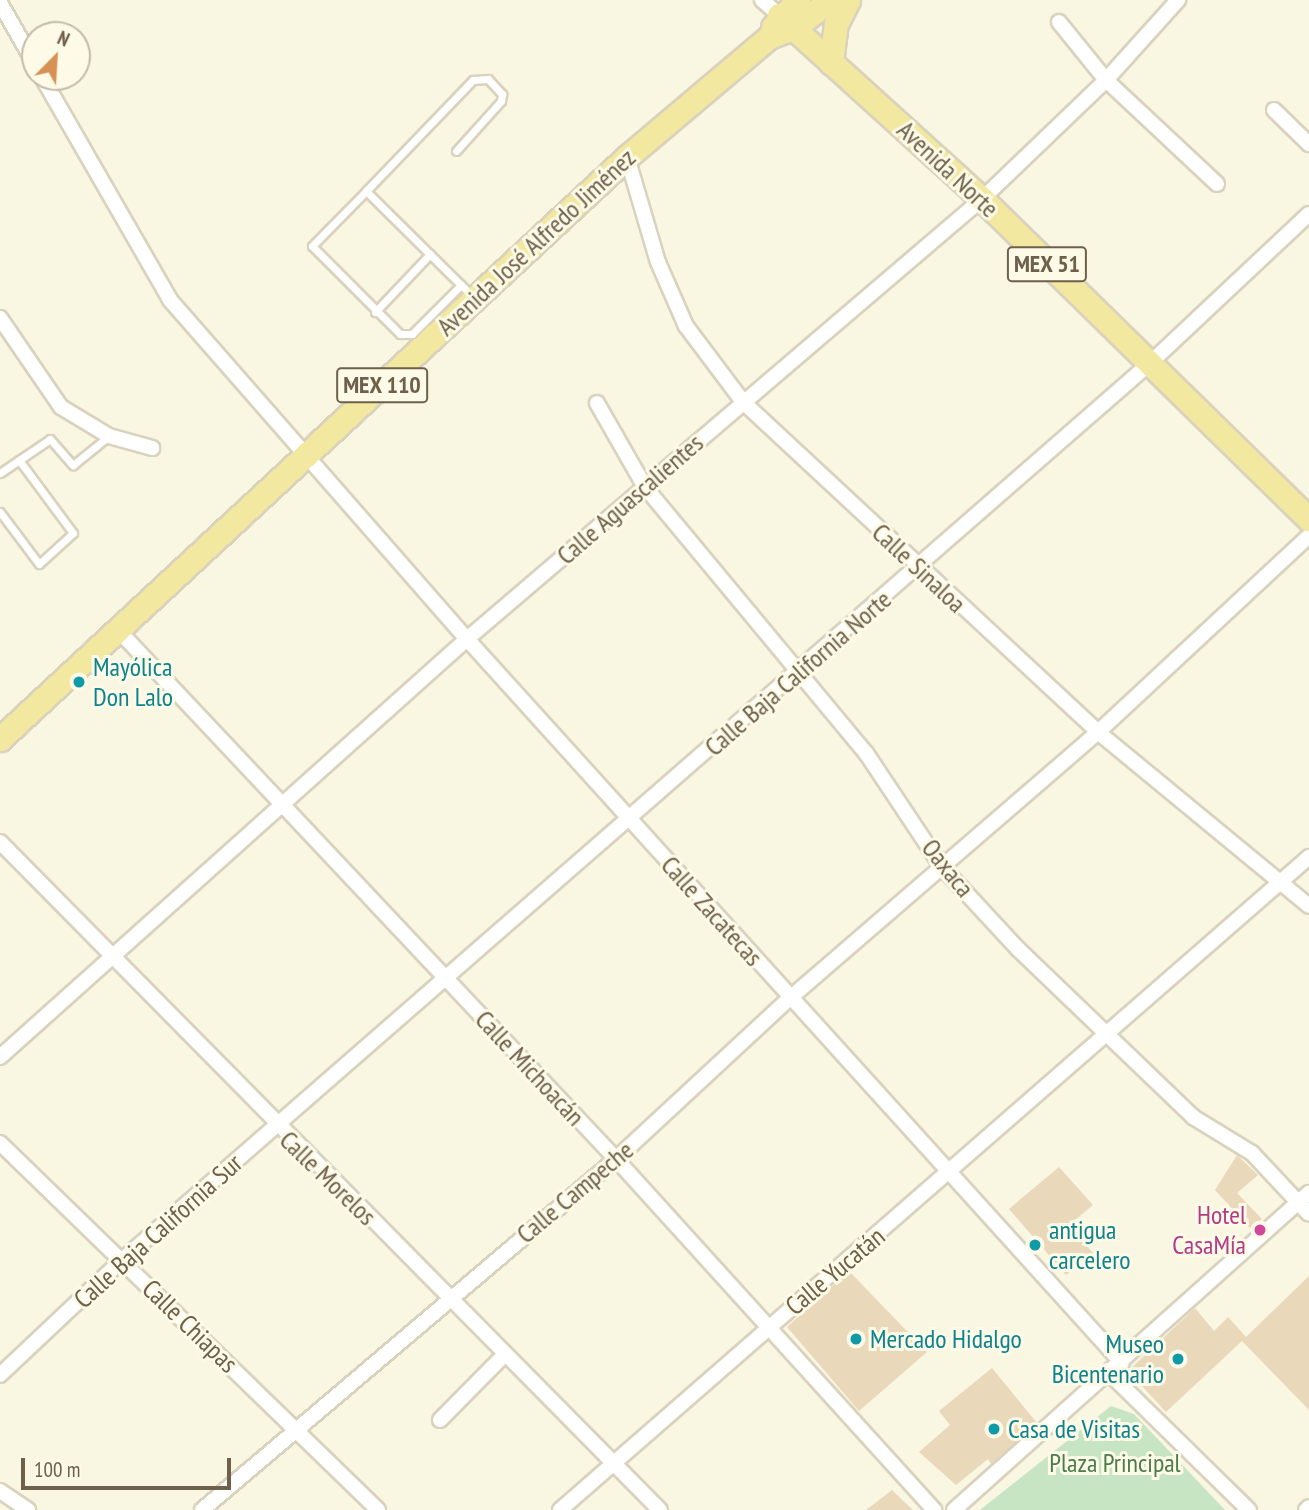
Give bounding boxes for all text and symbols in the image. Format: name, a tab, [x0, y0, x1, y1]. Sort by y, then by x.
north arrow	[21, 21, 91, 91]
text: N	[54, 26, 73, 52]
street label: Avenida Norte	[891, 114, 1005, 224]
street label: Avenida José Alfredo Jiménez	[430, 142, 642, 342]
road number: MEX 51	[1005, 244, 1089, 284]
road number: MEX 110	[335, 364, 429, 406]
street label: Calle Aguascalientes	[550, 427, 710, 571]
street label: Calle Sinaloa	[866, 517, 972, 619]
street label: Calle Baja California Norte	[698, 584, 898, 762]
place label: Mayólica Don Lalo	[93, 651, 173, 712]
marker: Mayólica Don Lalo	[71, 674, 87, 690]
street label: Oaxaca	[915, 833, 981, 903]
street label: Calle Zacatecas	[654, 850, 770, 972]
street label: Calle Michoacán	[469, 1004, 591, 1132]
street label: Calle Morelos	[273, 1124, 383, 1232]
street label: Calle Campeche	[510, 1134, 640, 1250]
street label: Calle Baja California Sur	[67, 1147, 249, 1315]
place label: Hotel CasaMía	[1172, 1199, 1246, 1260]
place label: antigua carcelero	[1049, 1214, 1130, 1276]
street label: Calle Yucatán	[779, 1220, 891, 1322]
marker: Hotel CasaMía	[1252, 1222, 1268, 1238]
marker: antigua carcelero	[1027, 1237, 1043, 1253]
street label: Calle Chiapas	[136, 1273, 244, 1379]
place label: Mercado Hidalgo	[870, 1323, 1022, 1355]
place label: Museo Bicentenario	[1052, 1328, 1164, 1390]
marker: Mercado Hidalgo	[848, 1331, 864, 1347]
marker: Museo Bicentenario	[1170, 1351, 1186, 1367]
place label: Casa de Visitas	[1008, 1413, 1141, 1445]
marker: Casa de Visitas	[986, 1421, 1002, 1437]
scale bar	[24, 1444, 234, 1488]
park label: Plaza Principal	[1049, 1447, 1181, 1479]
text: 100 m	[34, 1456, 80, 1483]

